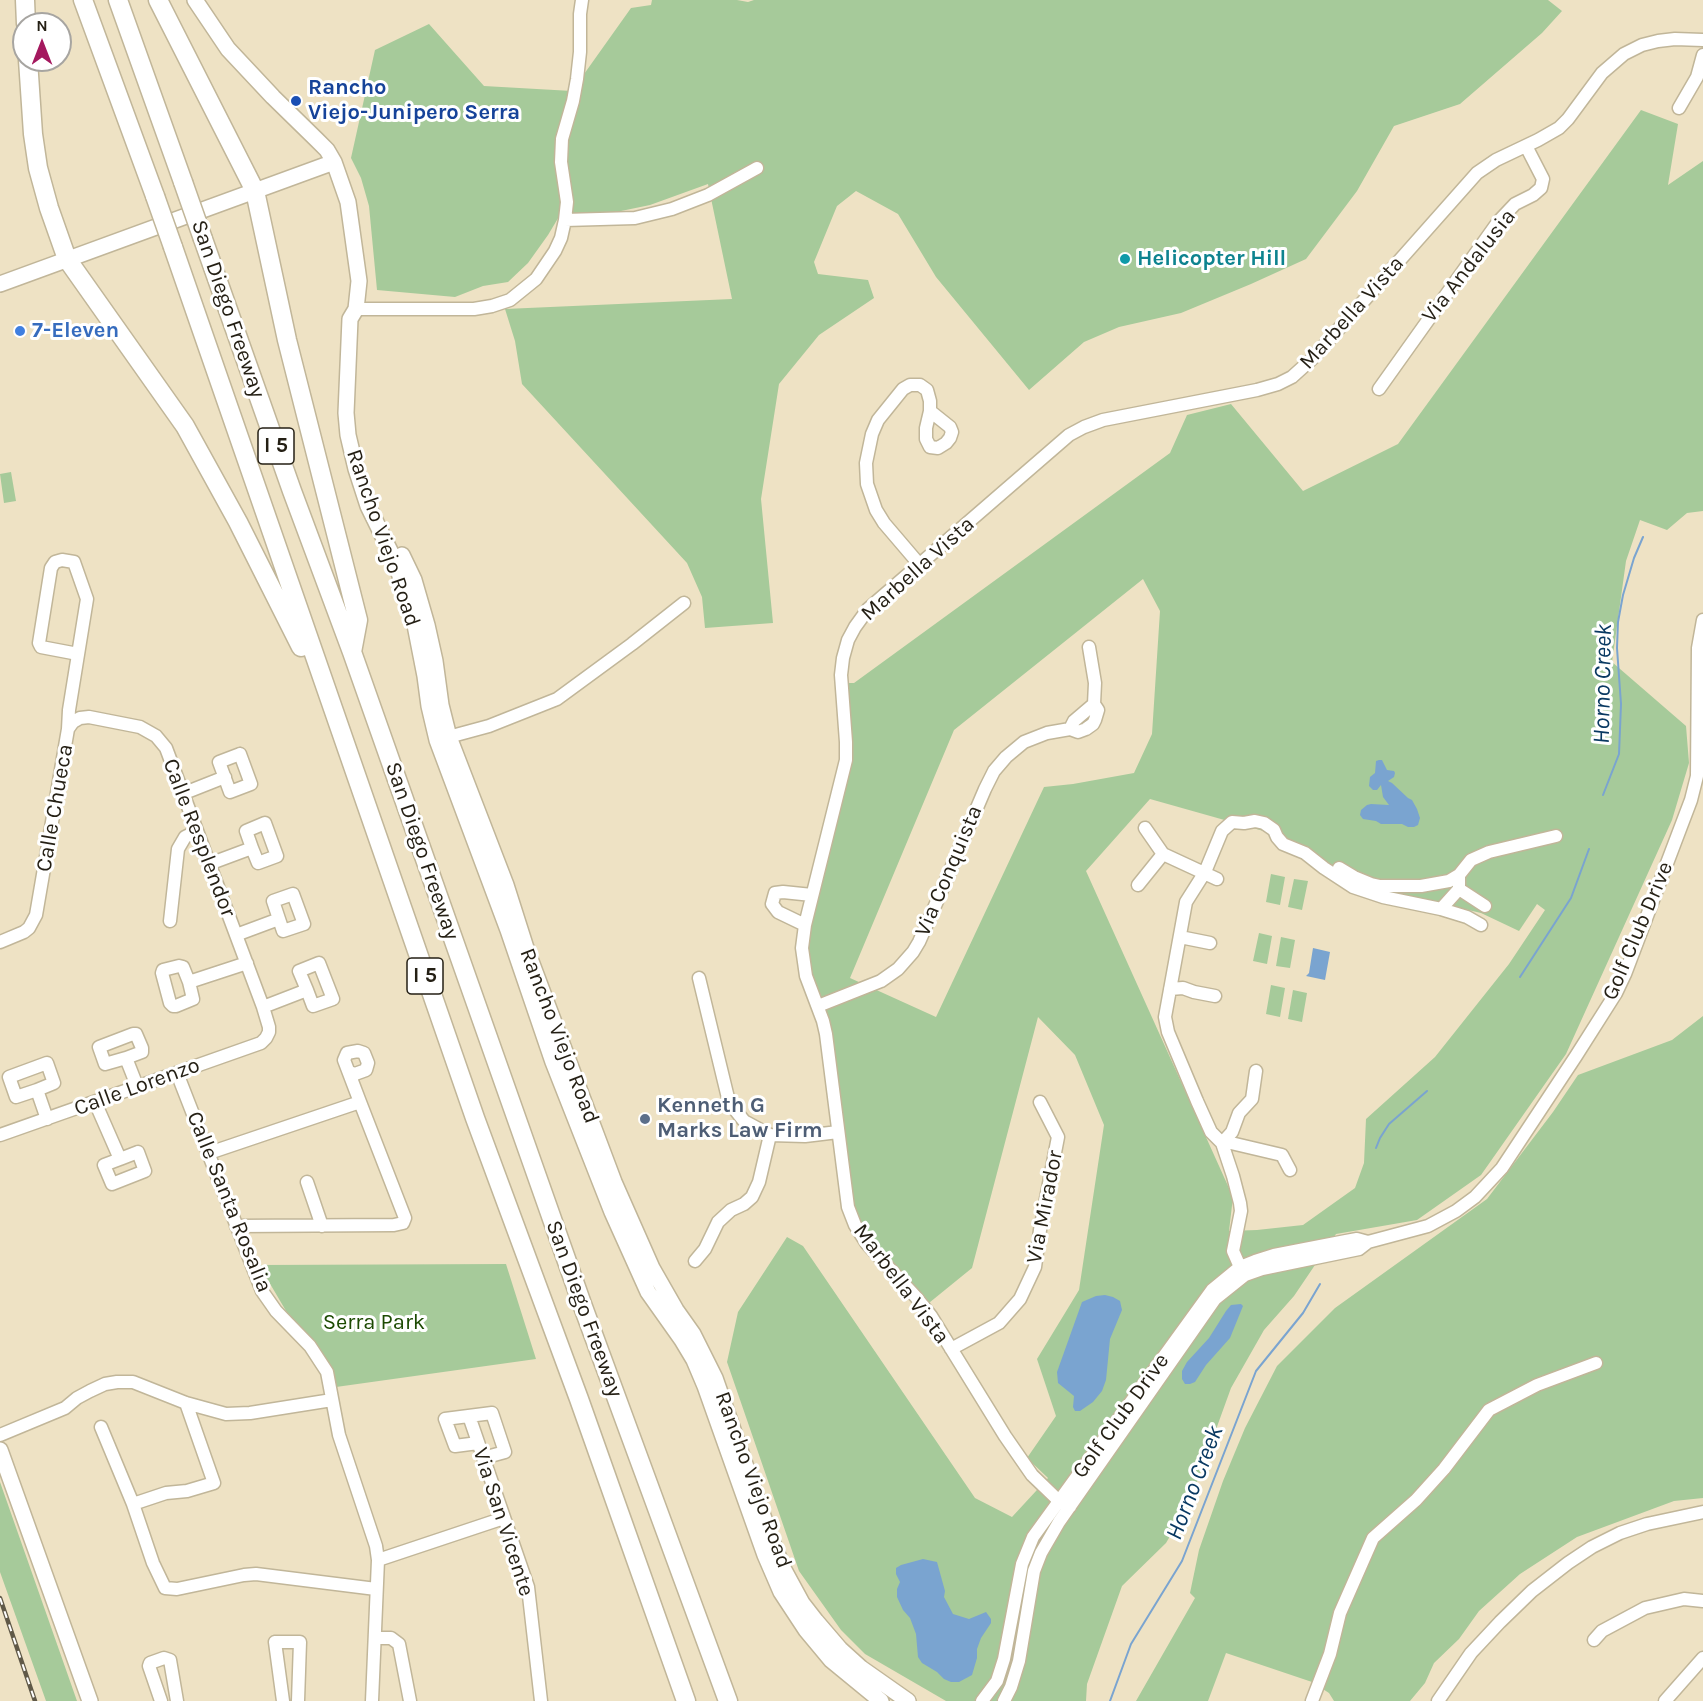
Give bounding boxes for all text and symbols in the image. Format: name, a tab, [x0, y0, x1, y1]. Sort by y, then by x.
north arrow	[12, 12, 72, 72]
text: N	[36, 16, 48, 35]
place label: Rancho Viejo-Junipero Serra	[308, 75, 520, 126]
marker: Rancho Viejo-Junipero Serra	[289, 94, 303, 108]
street label: Via Andalusia	[1416, 204, 1522, 328]
street label: San Diego Freeway	[185, 217, 271, 401]
place label: Helicopter Hill	[1137, 246, 1286, 272]
street label: Marbella Vista	[1294, 251, 1410, 375]
marker: Helicopter Hill	[1118, 252, 1132, 266]
place label: 7-Eleven	[32, 318, 119, 344]
marker: 7-Eleven	[13, 324, 27, 338]
road number: I 5	[258, 428, 294, 464]
street label: Rancho Viejo Road	[340, 446, 426, 630]
street label: Marbella Vista	[856, 511, 980, 627]
water label: Horno Creek	[1588, 624, 1618, 744]
street label: Calle Chueca	[31, 742, 79, 874]
street label: Calle Resplendor	[157, 755, 241, 921]
street label: San Diego Freeway	[379, 759, 465, 943]
street label: Via Conquista	[910, 802, 988, 940]
street label: Golf Club Drive	[1597, 858, 1679, 1004]
street label: Rancho Viejo Road	[513, 945, 605, 1127]
road number: I 5	[407, 958, 443, 994]
street label: Calle Lorenzo	[71, 1052, 203, 1122]
place label: Kenneth G Marks Law Firm	[657, 1093, 823, 1144]
street label: Calle Santa Rosalia	[181, 1108, 277, 1296]
marker: Kenneth G Marks Law Firm	[638, 1112, 652, 1126]
street label: Via Mirador	[1021, 1148, 1069, 1266]
street label: San Diego Freeway	[540, 1217, 628, 1401]
street label: Marbella Vista	[847, 1219, 955, 1349]
park label: Serra Park	[323, 1310, 425, 1336]
street label: Golf Club Drive	[1067, 1348, 1175, 1484]
street label: Rancho Viejo Road	[709, 1388, 797, 1572]
water label: Horno Creek	[1160, 1422, 1230, 1544]
street label: Via San Vicente	[467, 1444, 539, 1600]

